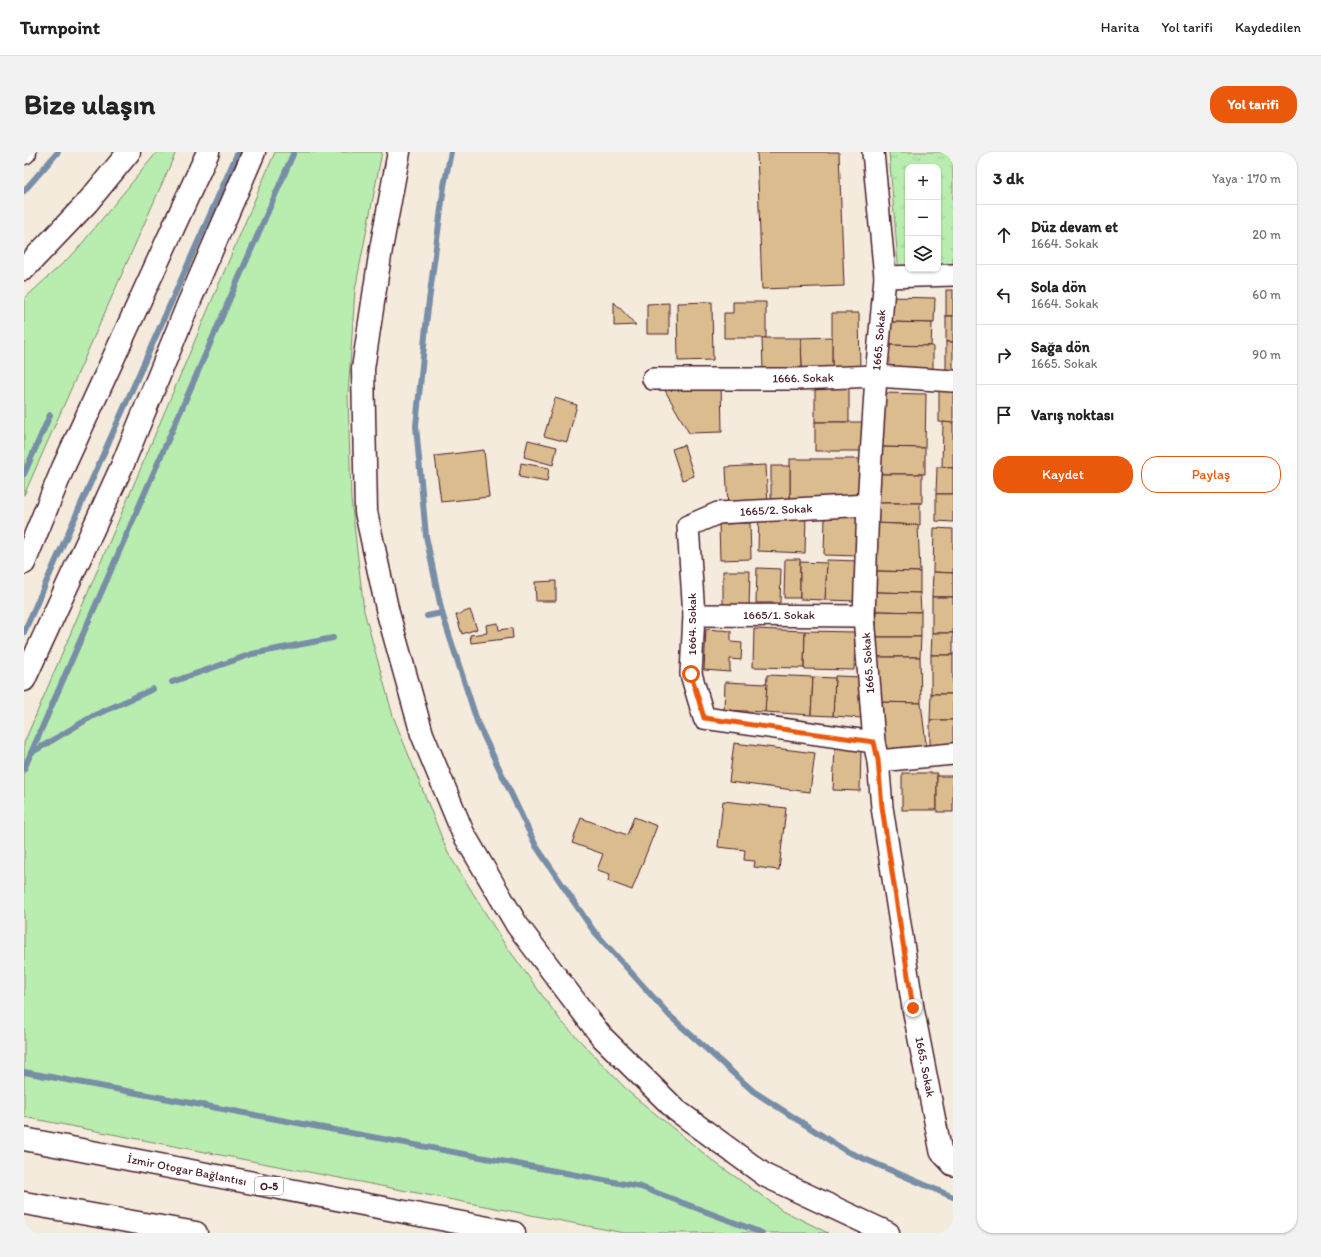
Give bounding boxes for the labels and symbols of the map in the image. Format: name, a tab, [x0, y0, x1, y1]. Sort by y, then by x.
street label: 1665. Sokak	[869, 309, 889, 371]
street label: 1666. Sokak	[772, 370, 834, 386]
street label: 1665/2. Sokak	[739, 501, 813, 519]
street label: 1664. Sokak	[685, 593, 699, 655]
street label: 1665/1. Sokak	[743, 608, 815, 622]
street label: 1665. Sokak	[859, 632, 877, 694]
route start	[682, 665, 700, 683]
route end	[904, 999, 922, 1017]
street label: 1665. Sokak	[912, 1036, 938, 1098]
street label: İzmir Otogar Bağlantısı	[126, 1152, 248, 1188]
road number: O-5	[255, 1177, 283, 1195]

